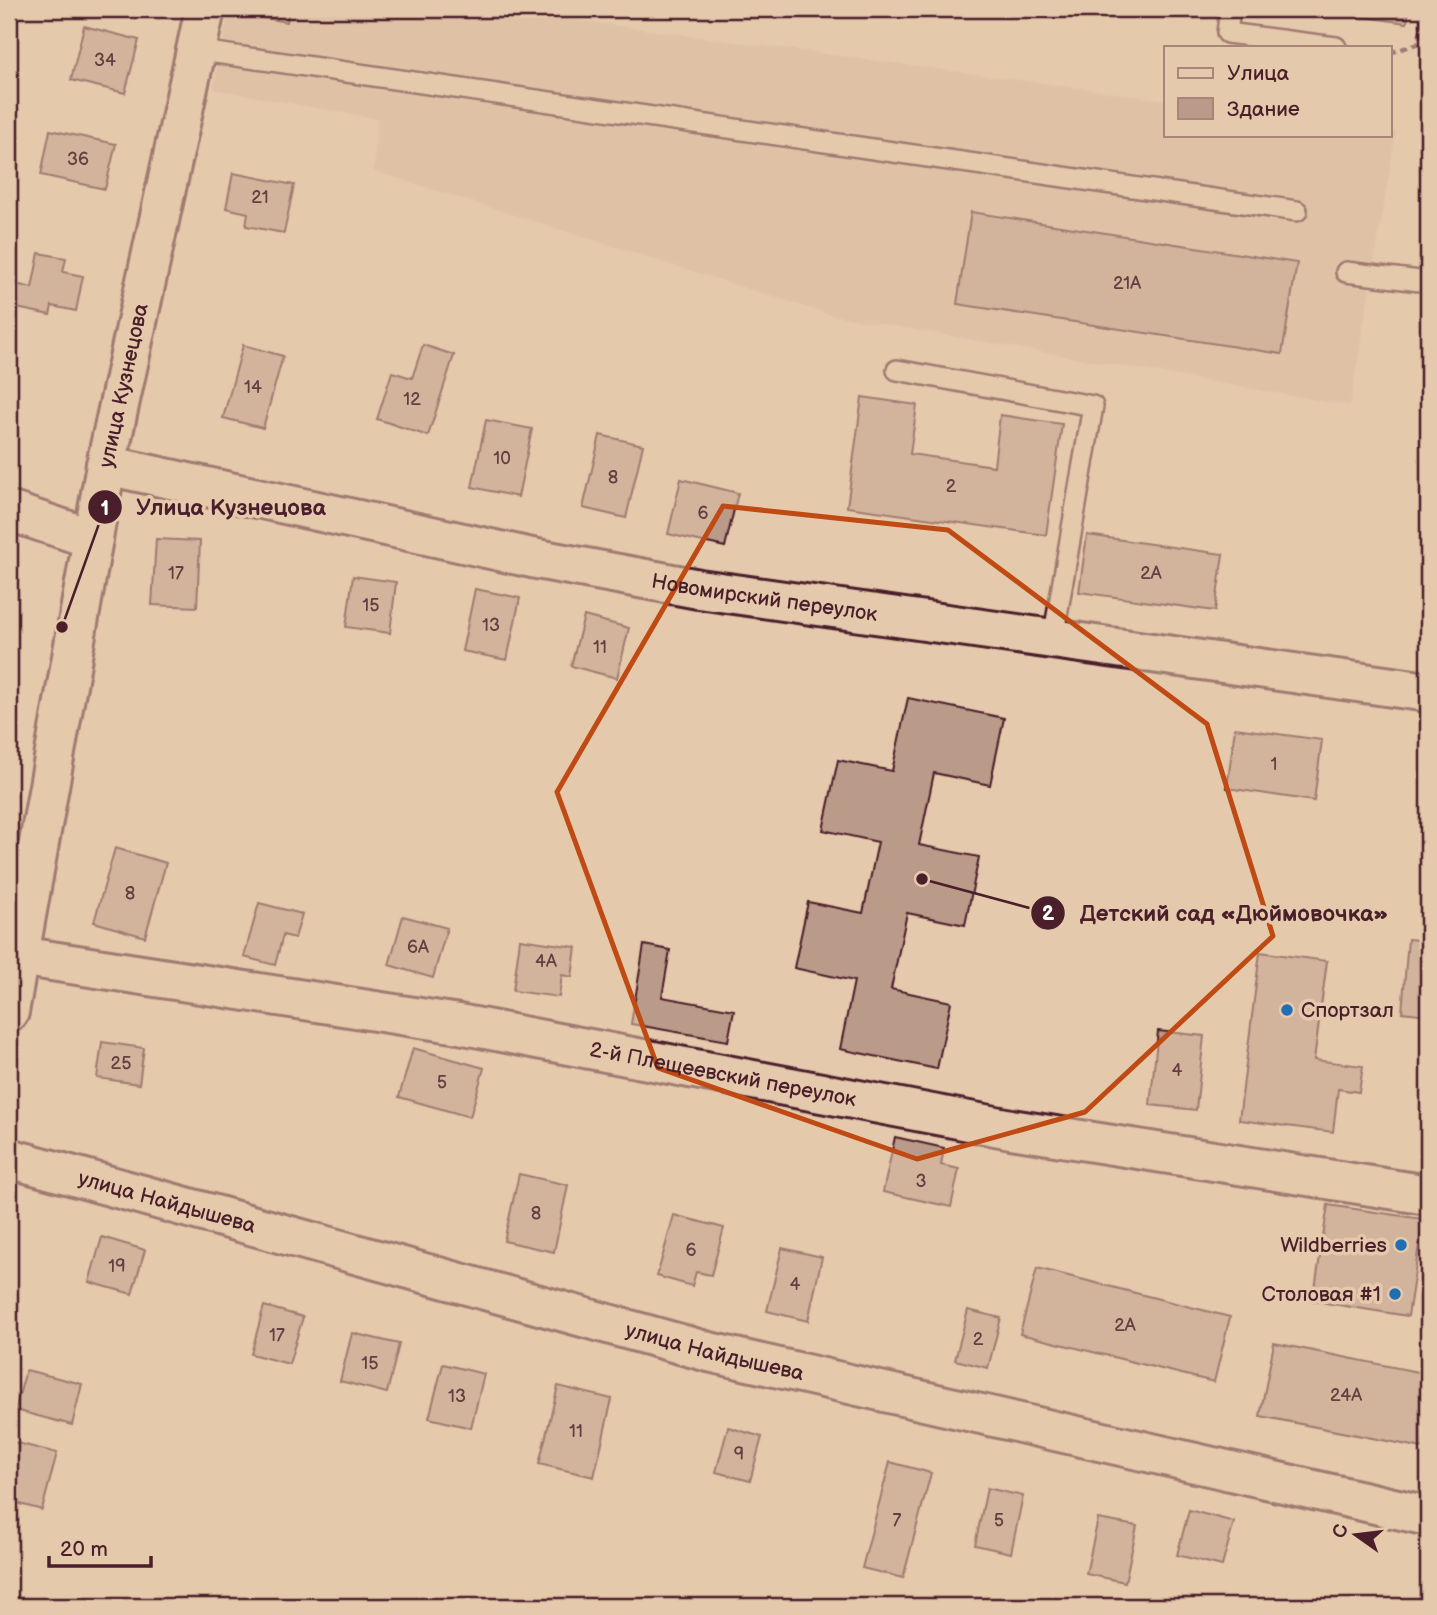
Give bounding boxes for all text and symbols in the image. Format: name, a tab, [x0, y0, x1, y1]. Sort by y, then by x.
legend	[1164, 46, 1392, 136]
house number: 34	[94, 50, 116, 71]
text: Улица	[1227, 61, 1290, 86]
text: Здание	[1227, 97, 1300, 122]
house number: 36	[67, 149, 89, 170]
house number: 21	[251, 187, 269, 208]
house number: 21А	[1113, 273, 1141, 294]
street label: улица Кузнецова	[93, 300, 153, 470]
house number: 14	[244, 377, 262, 398]
house number: 12	[403, 389, 421, 410]
house number: 10	[493, 448, 511, 469]
house number: 8	[608, 467, 618, 488]
house number: 2	[946, 476, 957, 497]
callout: Улица Кузнецова	[87, 485, 340, 529]
text: Улица Кузнецова	[136, 494, 326, 522]
text: 1	[101, 496, 109, 521]
house number: 6	[698, 503, 709, 524]
house number: 17	[168, 563, 184, 584]
house number: 2А	[1140, 563, 1162, 584]
street label: Новомирский переулок	[650, 568, 879, 627]
house number: 15	[362, 595, 380, 616]
house number: 13	[482, 615, 500, 636]
house number: 11	[593, 637, 607, 658]
house number: 1	[1271, 754, 1277, 775]
house number: 8	[125, 883, 135, 904]
callout: Детский сад «Дюймовочка»	[1031, 891, 1402, 935]
text: Детский сад «Дюймовочка»	[1080, 900, 1388, 928]
text: 2	[1042, 901, 1055, 926]
house number: 6А	[407, 937, 429, 958]
house number: 4А	[535, 951, 557, 972]
place label: Спортзал	[1301, 998, 1394, 1023]
marker: Спортзал	[1279, 1002, 1295, 1018]
street label: 2-й Плещеевский переулок	[588, 1037, 858, 1112]
house number: 25	[111, 1053, 131, 1074]
house number: 4	[1172, 1060, 1183, 1081]
house number: 5	[437, 1072, 447, 1093]
street label: улица Найдышева	[76, 1165, 259, 1238]
house number: 3	[915, 1171, 927, 1192]
house number: 8	[531, 1203, 541, 1224]
place label: Wildberries	[1280, 1233, 1387, 1258]
marker: Wildberries	[1393, 1237, 1409, 1253]
house number: 6	[686, 1240, 697, 1261]
house number: 19	[108, 1256, 126, 1277]
house number: 4	[790, 1274, 801, 1295]
place label: Столовая #1	[1261, 1282, 1381, 1307]
marker: Столовая #1	[1387, 1286, 1403, 1302]
house number: 2А	[1114, 1315, 1136, 1336]
street label: улица Найдышева	[623, 1317, 807, 1386]
house number: 17	[269, 1325, 285, 1346]
house number: 2	[973, 1329, 984, 1350]
house number: 15	[361, 1353, 379, 1374]
house number: 24А	[1330, 1385, 1362, 1406]
house number: 13	[448, 1386, 466, 1407]
house number: 11	[569, 1421, 583, 1442]
house number: 9	[734, 1444, 744, 1465]
north arrow	[1322, 1500, 1392, 1570]
house number: 7	[893, 1510, 902, 1531]
house number: 5	[994, 1510, 1004, 1531]
text: С	[1328, 1522, 1354, 1540]
scale bar	[49, 1524, 150, 1568]
text: 20 m	[60, 1537, 108, 1562]

